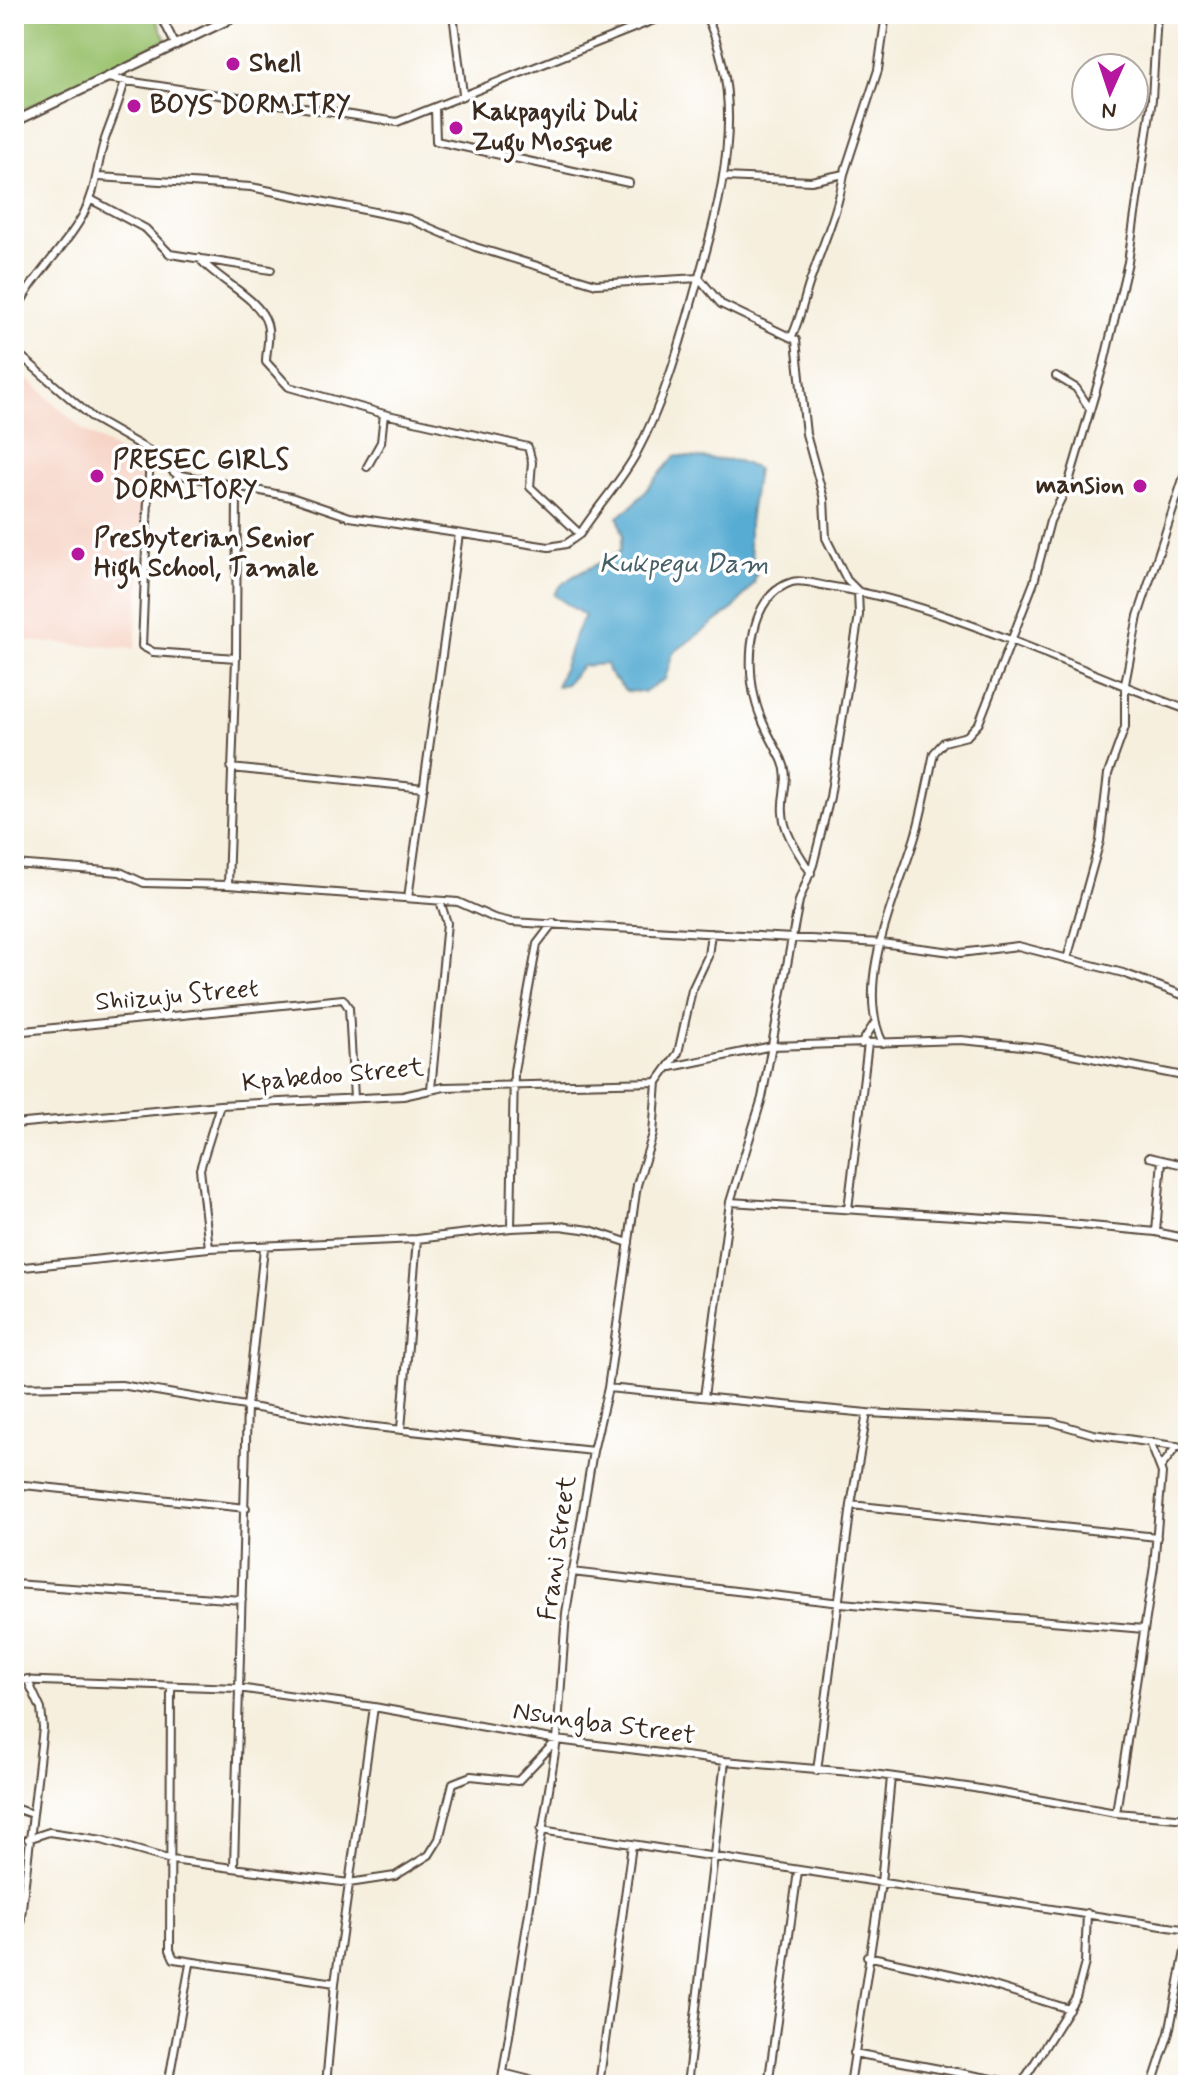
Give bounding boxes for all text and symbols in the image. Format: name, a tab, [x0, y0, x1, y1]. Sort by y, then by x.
place label: Shell	[249, 47, 301, 81]
north arrow	[1070, 52, 1150, 132]
marker: Shell	[224, 55, 242, 73]
place label: BOYS DORMITRY	[150, 89, 351, 123]
place label: Kakpagyili Duli Zugu Mosque	[472, 96, 638, 163]
text: N	[1101, 96, 1117, 124]
marker: BOYS DORMITRY	[125, 97, 143, 115]
marker: Kakpagyili Duli Zugu Mosque	[447, 119, 465, 137]
place label: PRESEC GIRLS DORMITORY	[113, 444, 290, 508]
marker: PRESEC GIRLS DORMITORY	[88, 467, 106, 485]
place label: mansion	[1036, 469, 1124, 503]
marker: mansion	[1131, 477, 1149, 495]
place label: Presbyterian Senior High School, Tamale	[94, 522, 318, 589]
marker: Presbyterian Senior High School, Tamale	[69, 545, 87, 563]
water label: Kukpegu Dam	[599, 546, 769, 583]
street label: Shiizuju Street	[94, 972, 260, 1020]
street label: Kpabedoo Street	[241, 1051, 425, 1101]
street label: Frani Street	[531, 1473, 585, 1623]
street label: Nsungba Street	[511, 1694, 697, 1754]

